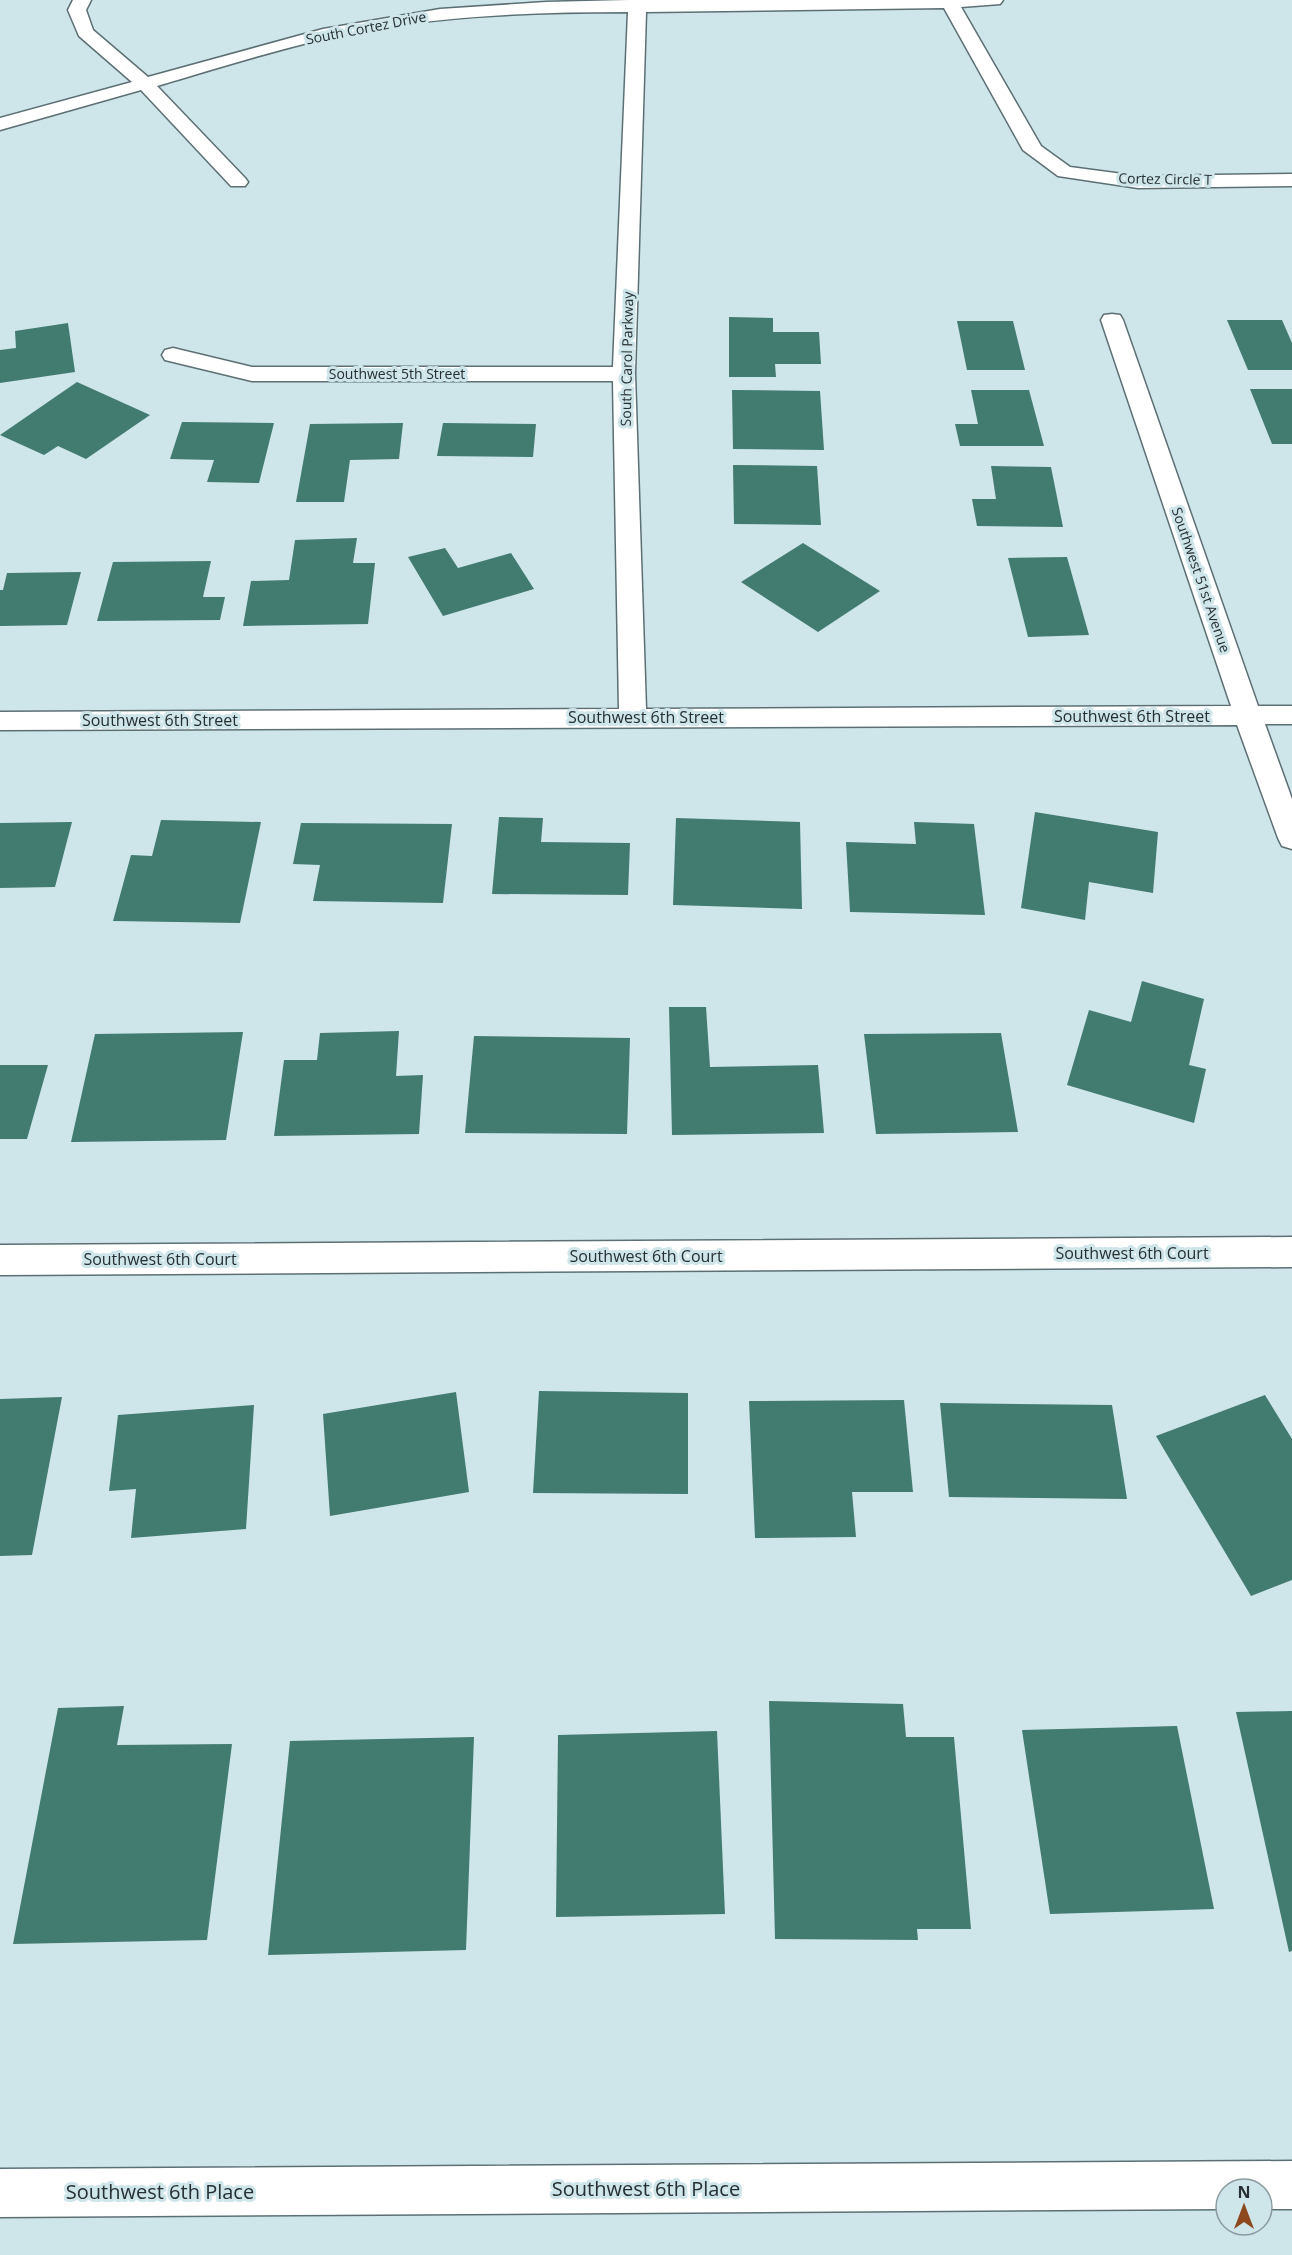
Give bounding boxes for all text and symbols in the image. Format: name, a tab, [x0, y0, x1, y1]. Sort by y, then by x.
street label: South Cortez Drive	[304, 7, 428, 48]
street label: Cortez Circle T	[1118, 168, 1212, 189]
street label: South Carol Parkway	[616, 290, 637, 427]
street label: Southwest 5th Street	[329, 364, 465, 383]
street label: Southwest 51st Avenue	[1168, 505, 1235, 655]
street label: Southwest 6th Street	[1054, 705, 1210, 727]
street label: Southwest 6th Street	[568, 706, 724, 728]
street label: Southwest 6th Street	[82, 709, 238, 731]
street label: Southwest 6th Court	[1055, 1242, 1209, 1264]
street label: Southwest 6th Court	[569, 1245, 723, 1267]
street label: Southwest 6th Court	[83, 1248, 237, 1270]
street label: Southwest 6th Place	[552, 2175, 740, 2202]
north arrow	[1214, 2177, 1274, 2237]
street label: Southwest 6th Place	[66, 2178, 254, 2205]
text: N	[1237, 2181, 1251, 2203]

